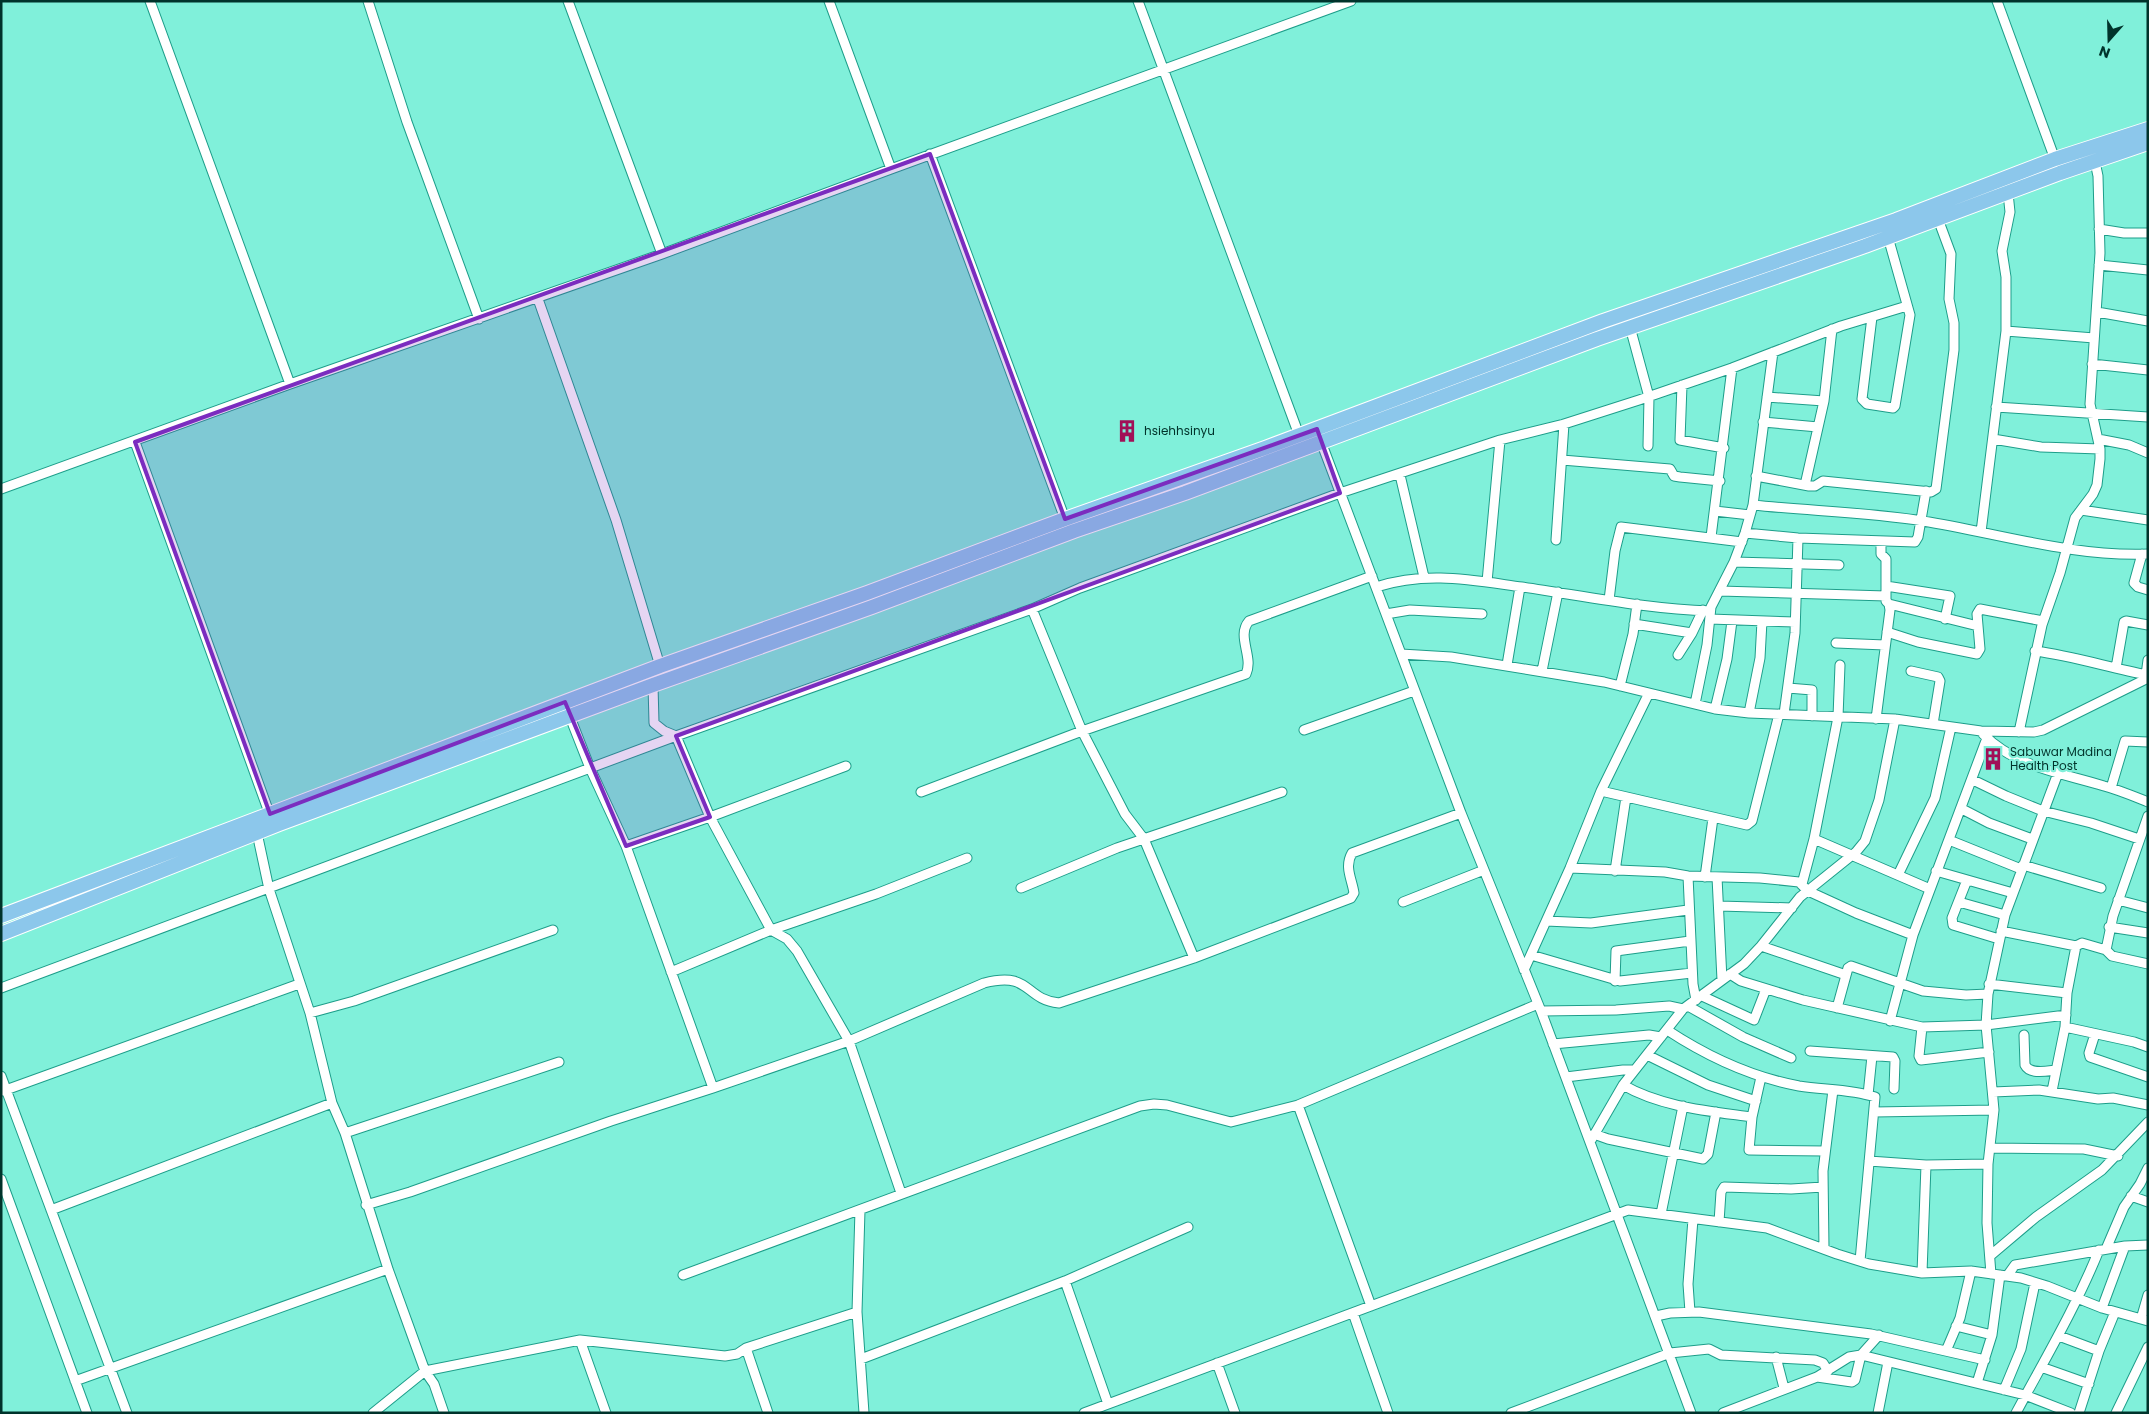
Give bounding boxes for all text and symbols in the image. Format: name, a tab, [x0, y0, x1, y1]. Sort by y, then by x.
north arrow	[2084, 15, 2134, 65]
text: N	[2096, 41, 2113, 63]
building icon: hsiehhsinyu	[1114, 418, 1140, 444]
place label: hsiehhsinyu	[1144, 422, 1215, 439]
place label: Sabuwar Madina Health Post	[2010, 743, 2112, 774]
building icon: Sabuwar Madina Health Post	[1980, 746, 2006, 772]

